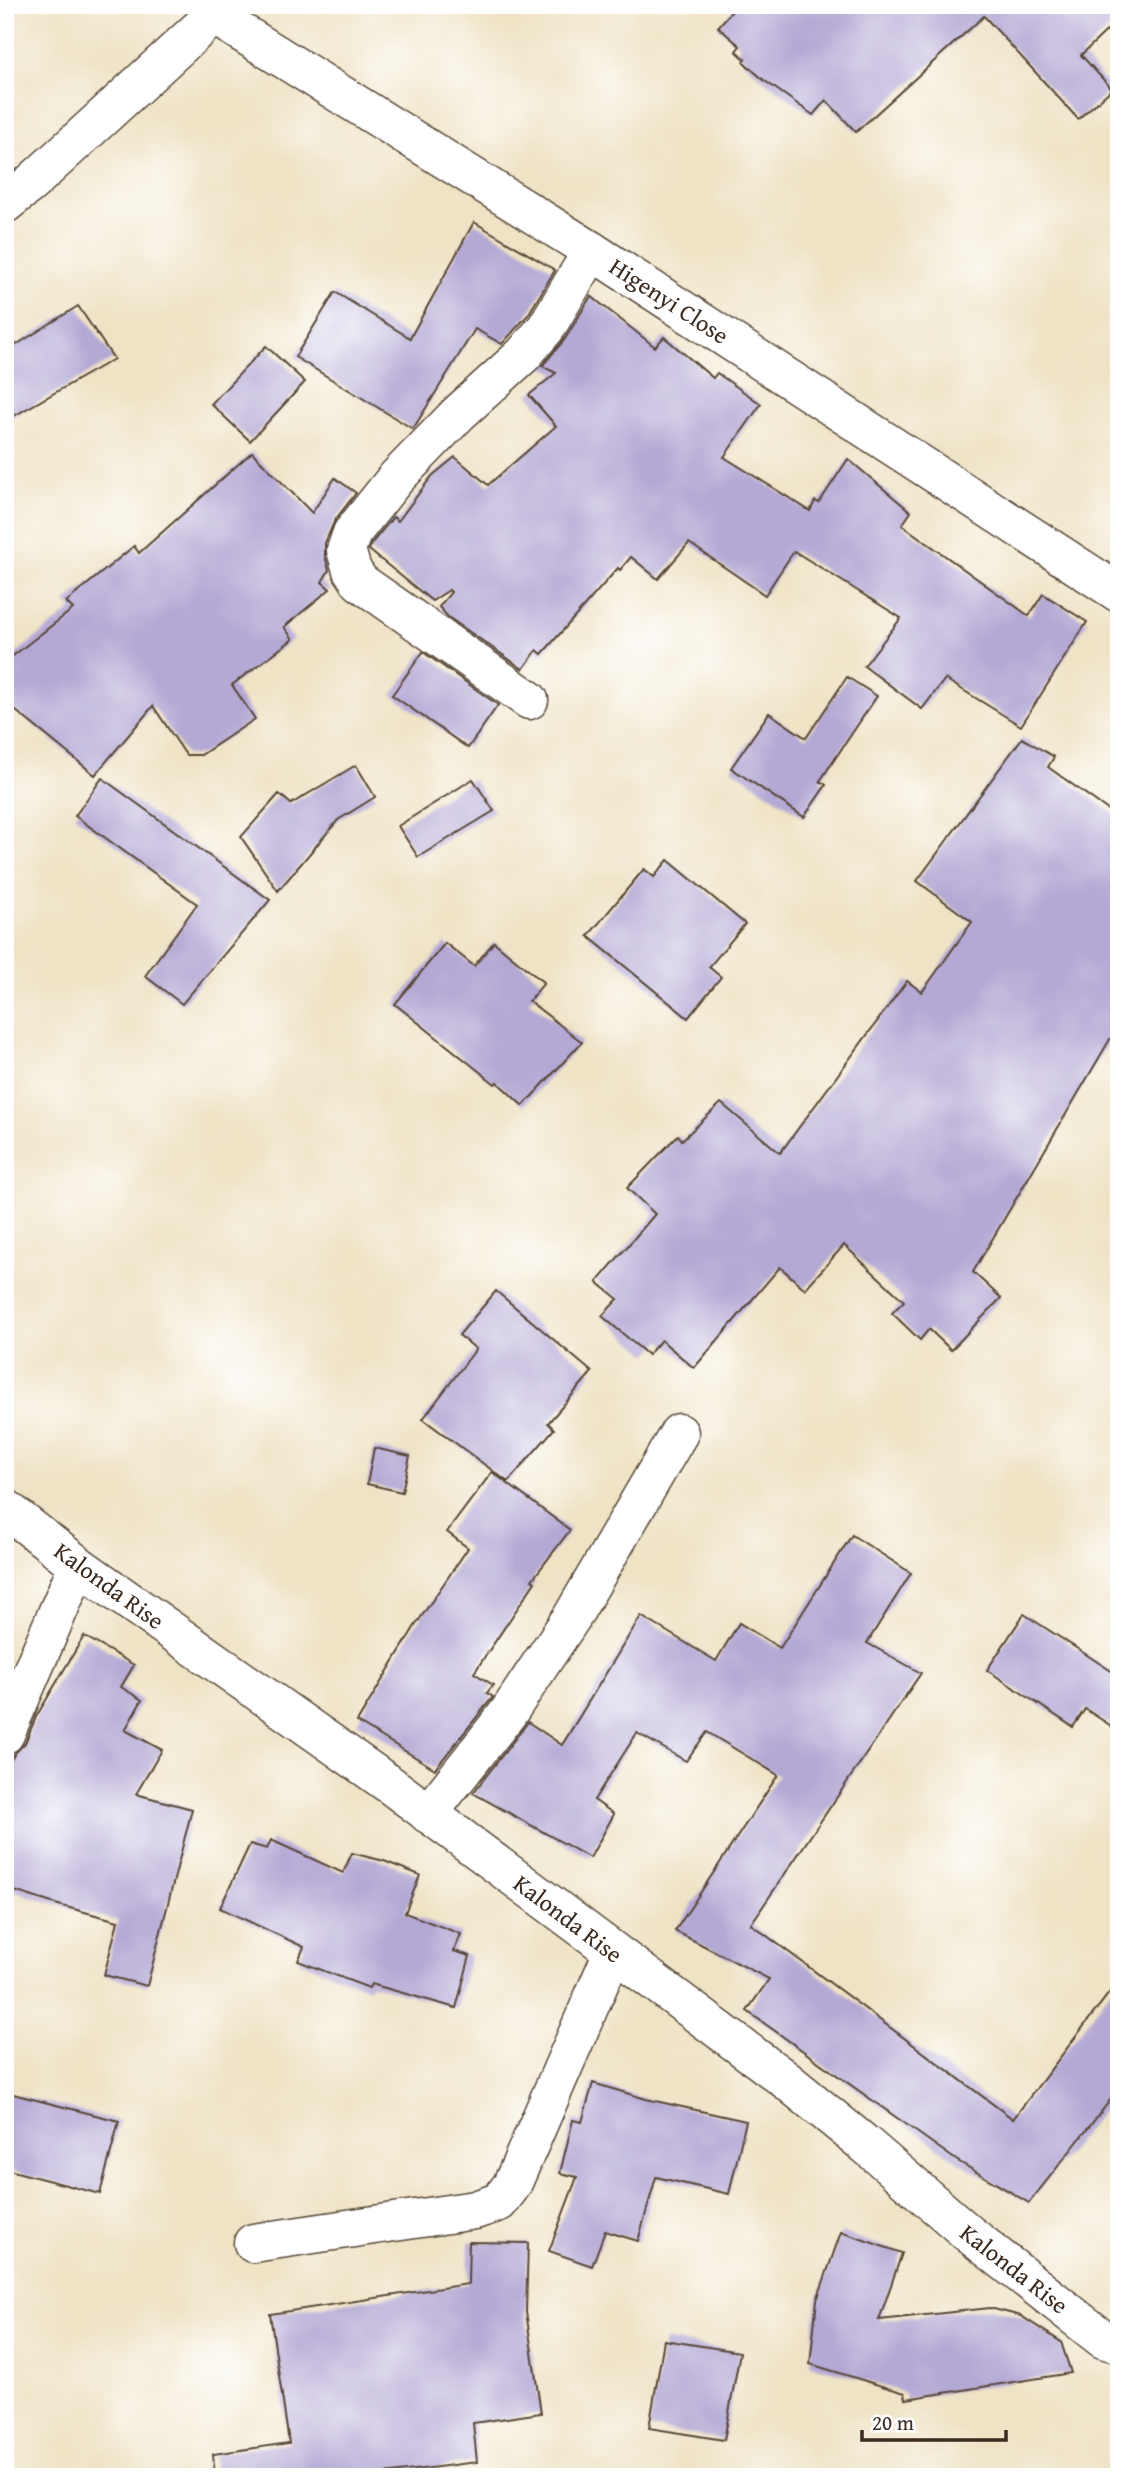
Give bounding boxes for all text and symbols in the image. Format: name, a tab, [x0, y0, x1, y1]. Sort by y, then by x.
street label: Higenyi Close	[603, 249, 736, 352]
street label: Kalonda Rise	[47, 1534, 172, 1638]
street label: Kalonda Rise	[506, 1866, 630, 1971]
street label: Kalonda Rise	[953, 2215, 1076, 2322]
scale bar	[862, 2398, 1005, 2442]
text: 20 m	[872, 2407, 914, 2438]

